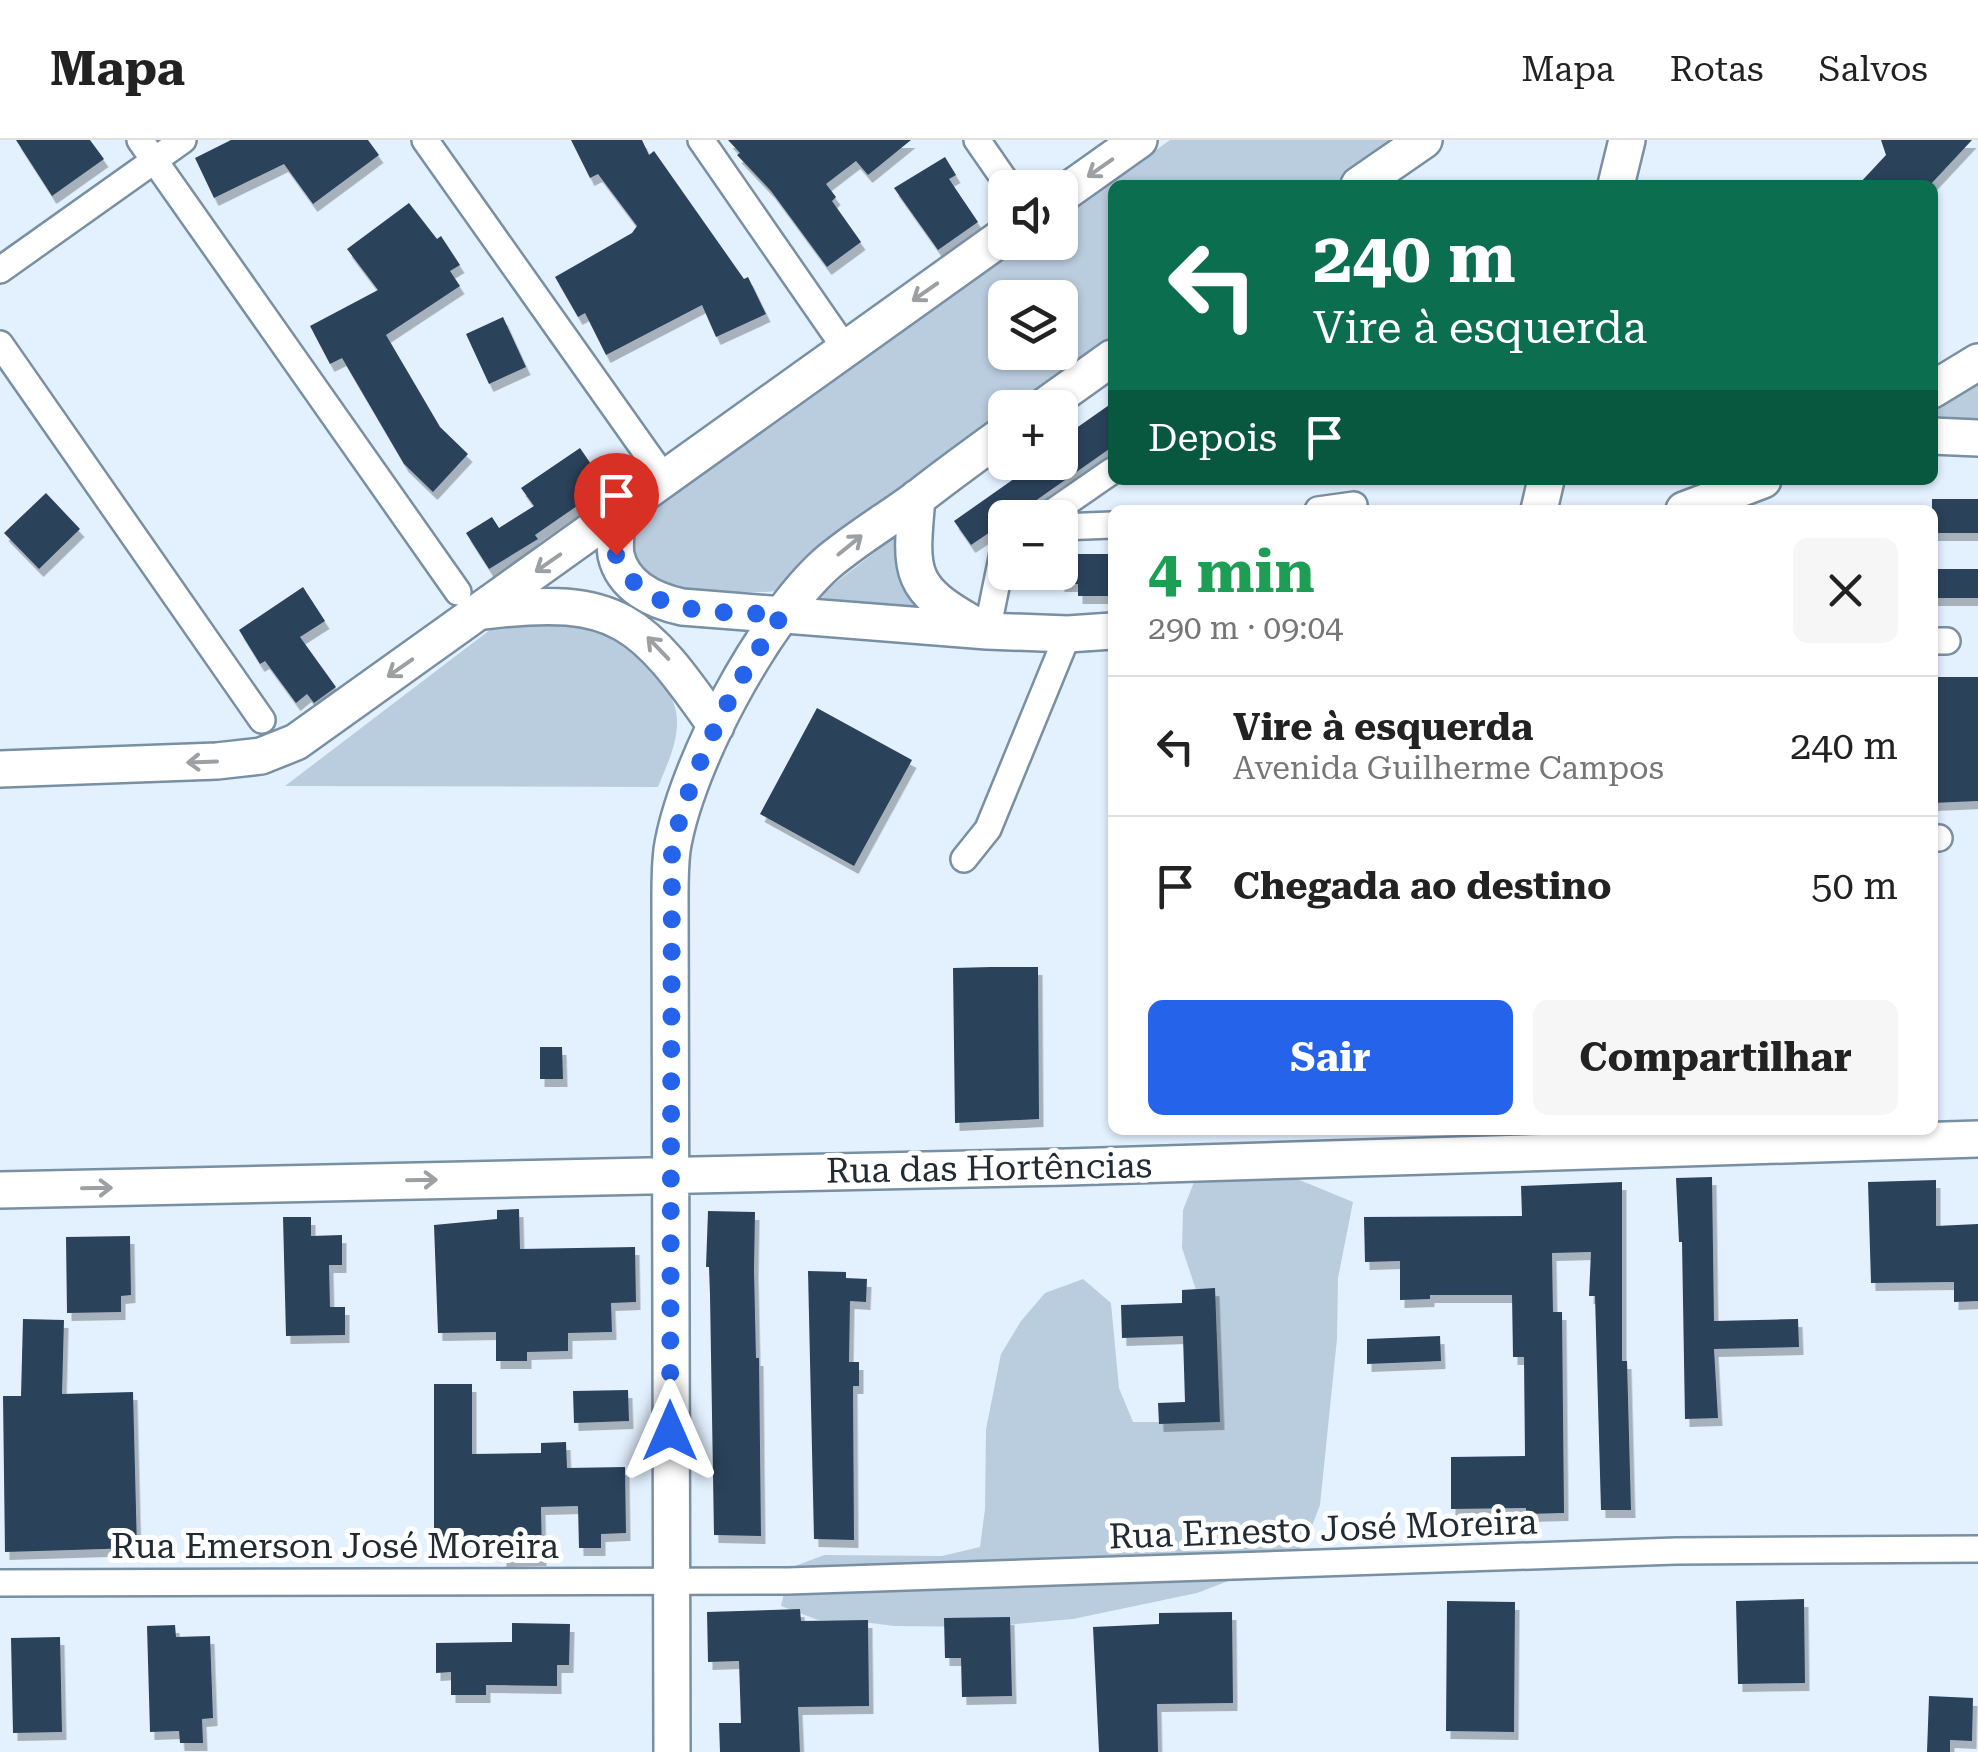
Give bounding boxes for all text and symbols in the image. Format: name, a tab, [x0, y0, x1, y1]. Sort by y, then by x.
text: Mapa	[50, 41, 185, 97]
text: Mapa	[1521, 49, 1615, 90]
text: Rotas	[1670, 49, 1764, 90]
text: Salvos	[1819, 49, 1928, 90]
one-way arrow	[1086, 157, 1114, 178]
map controls	[988, 170, 1078, 590]
button: sound	[988, 170, 1078, 260]
text: 240 m	[1313, 217, 1516, 299]
icon: left	[1148, 220, 1278, 350]
button: layers	[988, 280, 1078, 370]
one-way arrow	[912, 281, 940, 302]
text: Vire à esquerda	[1313, 301, 1647, 354]
button: +	[988, 390, 1078, 480]
icon: arrive	[1297, 410, 1352, 465]
text: Depois	[1148, 416, 1277, 460]
pin	[574, 453, 659, 556]
icon: arrive	[589, 468, 644, 523]
button: −	[988, 500, 1078, 590]
one-way arrow	[837, 534, 863, 556]
text: 4 min	[1148, 536, 1315, 607]
button: close	[1793, 538, 1898, 643]
one-way arrow	[535, 553, 562, 574]
text: 290 m · 09:04	[1148, 609, 1343, 647]
one-way arrow	[646, 637, 670, 661]
one-way arrow	[386, 657, 414, 678]
text: Vire à esquerda	[1233, 705, 1533, 749]
icon: left	[1148, 719, 1203, 774]
text: 240 m	[1790, 724, 1898, 768]
text: Avenida Guilherme Campos	[1233, 749, 1664, 787]
one-way arrow	[186, 752, 218, 771]
icon: arrive	[1148, 859, 1203, 914]
text: Chegada ao destino	[1233, 864, 1611, 908]
text: 50 m	[1811, 864, 1898, 908]
button: Sair	[1148, 1000, 1513, 1115]
button: Compartilhar	[1533, 1000, 1898, 1115]
street label: Rua das Hortências	[826, 1145, 1152, 1192]
one-way arrow	[406, 1170, 438, 1189]
one-way arrow	[80, 1178, 113, 1198]
position arrow	[618, 1379, 722, 1483]
street label: Rua Ernesto José Moreira	[1108, 1502, 1538, 1557]
street label: Rua Emerson José Moreira	[111, 1526, 559, 1567]

